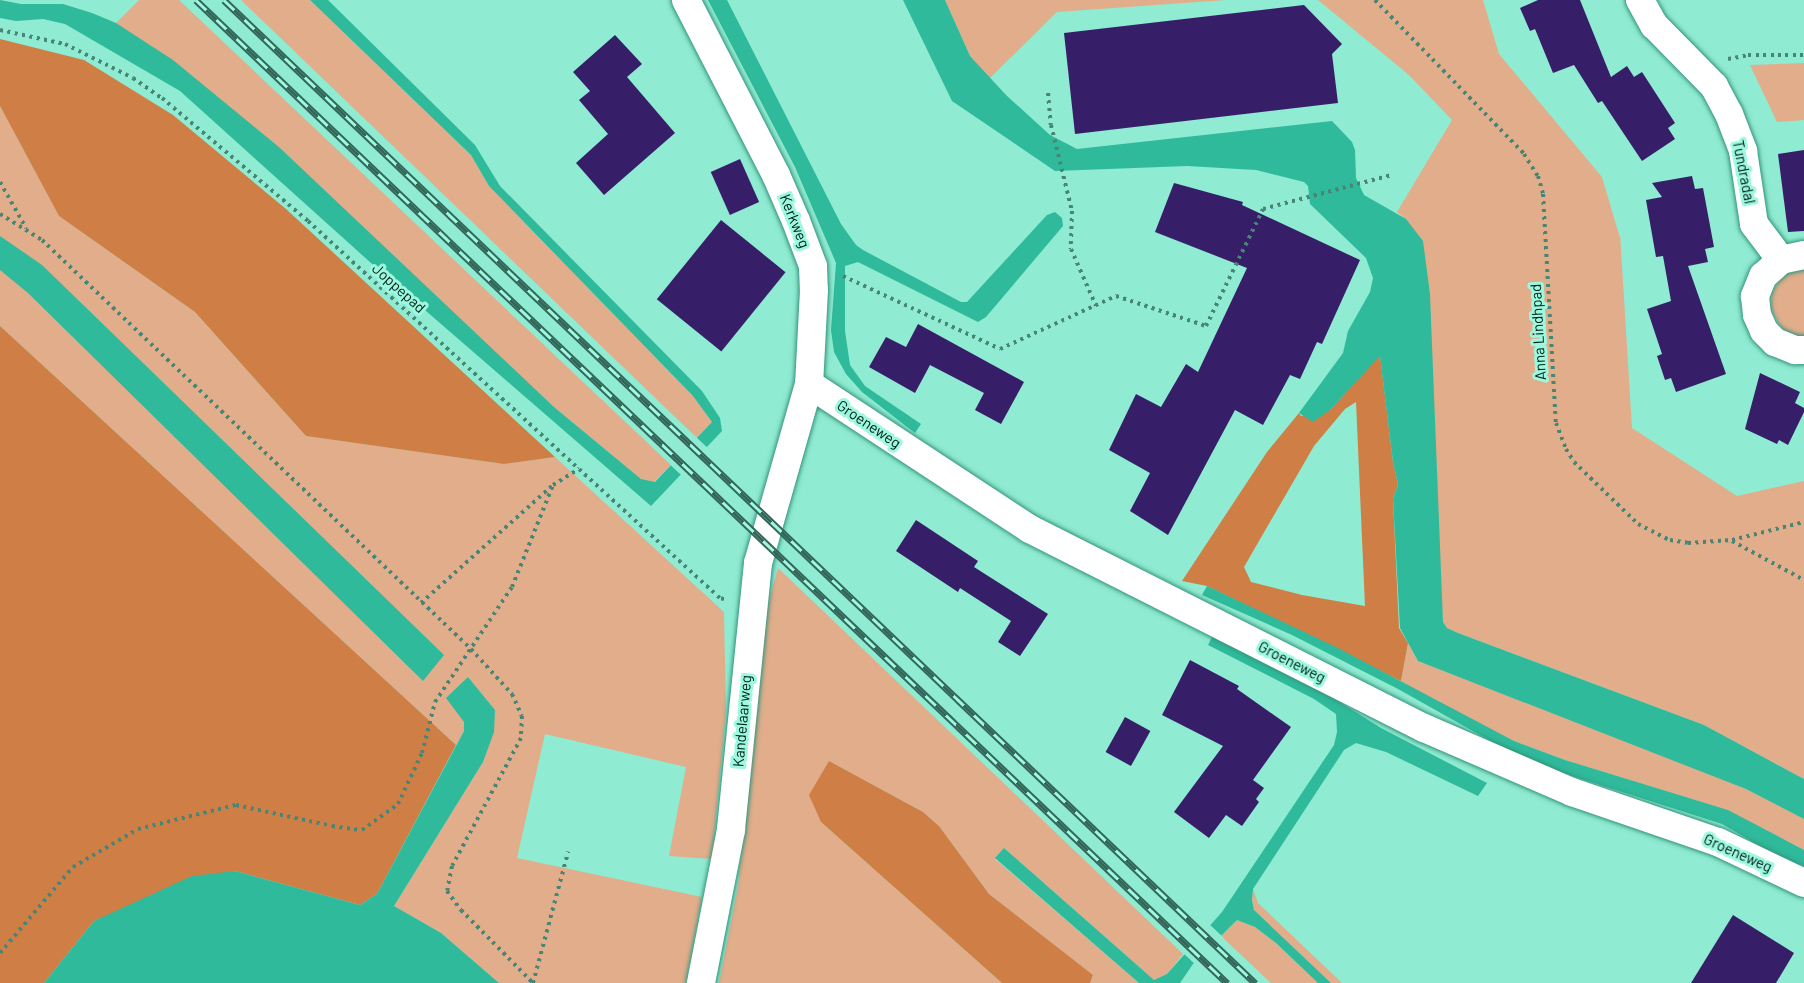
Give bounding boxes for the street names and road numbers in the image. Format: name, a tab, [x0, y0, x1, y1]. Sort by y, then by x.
street label: Tundradal	[1729, 139, 1759, 205]
street label: Kerkweg	[776, 191, 814, 251]
street label: Joppepad	[369, 259, 429, 317]
street label: Anna Lindhpad	[1526, 283, 1550, 381]
street label: Groeneweg	[834, 396, 904, 452]
street label: Groeneweg	[1255, 637, 1329, 687]
street label: Kandelaarweg	[729, 674, 755, 768]
street label: Groeneweg	[1701, 830, 1775, 876]

